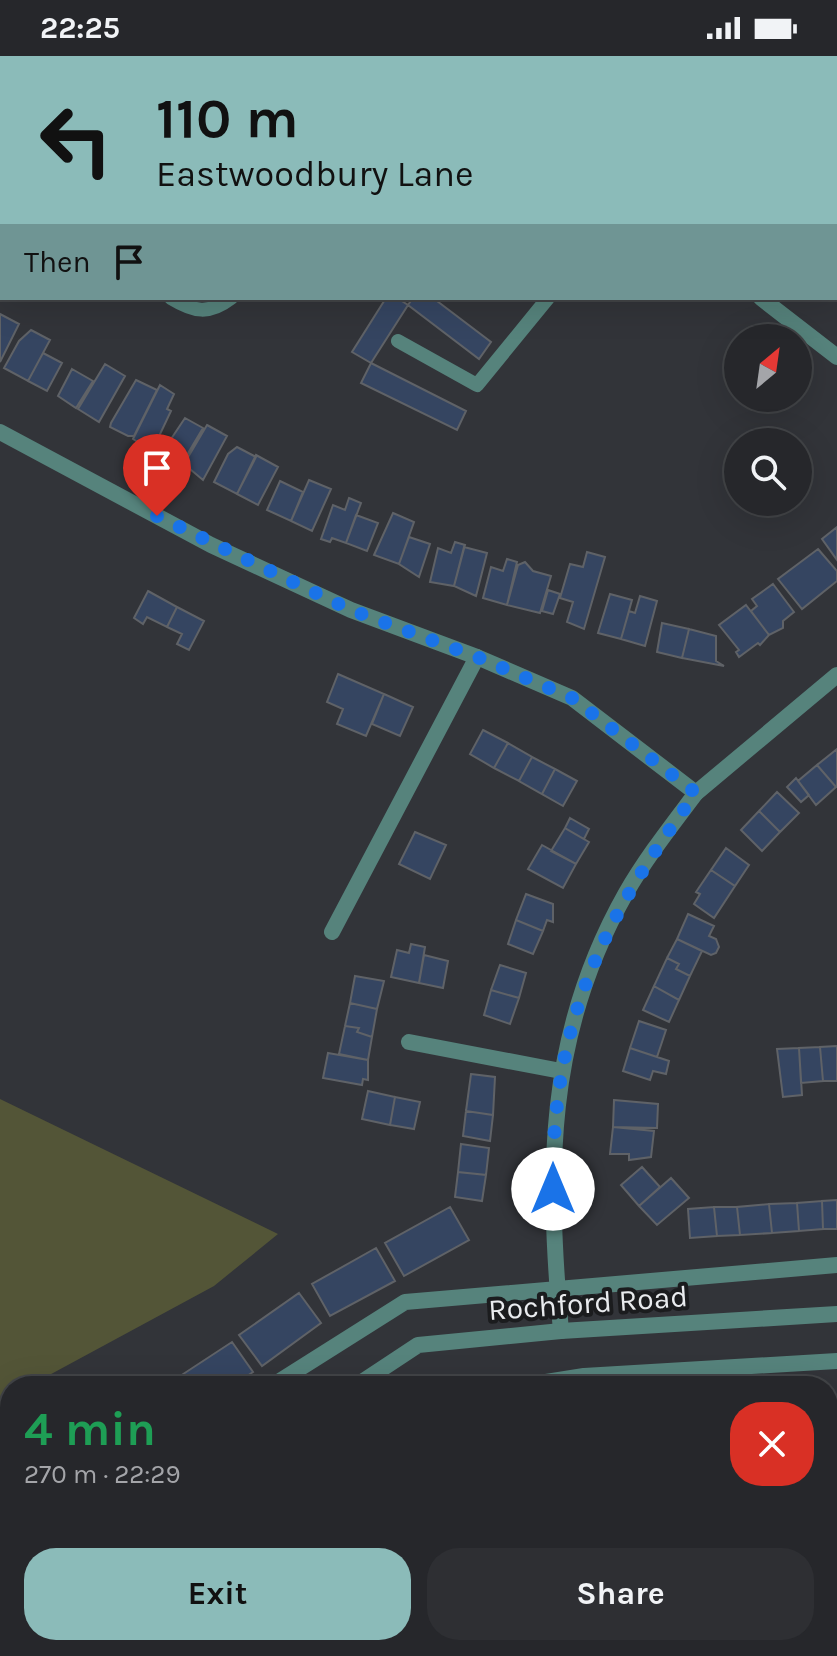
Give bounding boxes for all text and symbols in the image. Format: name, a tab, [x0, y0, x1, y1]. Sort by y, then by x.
text: 22:25	[40, 10, 120, 46]
text: 110 m	[156, 86, 299, 151]
icon: left	[24, 88, 128, 192]
text: Eastwoodbury Lane	[156, 153, 474, 195]
icon: arrive	[107, 240, 151, 284]
text: Then	[24, 244, 91, 280]
north arrow	[724, 324, 812, 412]
map controls	[724, 324, 812, 516]
button: search	[724, 428, 812, 516]
pin	[123, 434, 191, 516]
icon: arrive	[135, 446, 179, 490]
position arrow	[511, 1147, 595, 1231]
street label: Rochford Road	[487, 1278, 689, 1328]
text: 4 min	[24, 1401, 156, 1457]
button: close	[730, 1402, 814, 1486]
text: 270 m · 22:29	[24, 1459, 180, 1490]
button: Exit	[24, 1548, 411, 1640]
button: Share	[427, 1548, 814, 1640]

